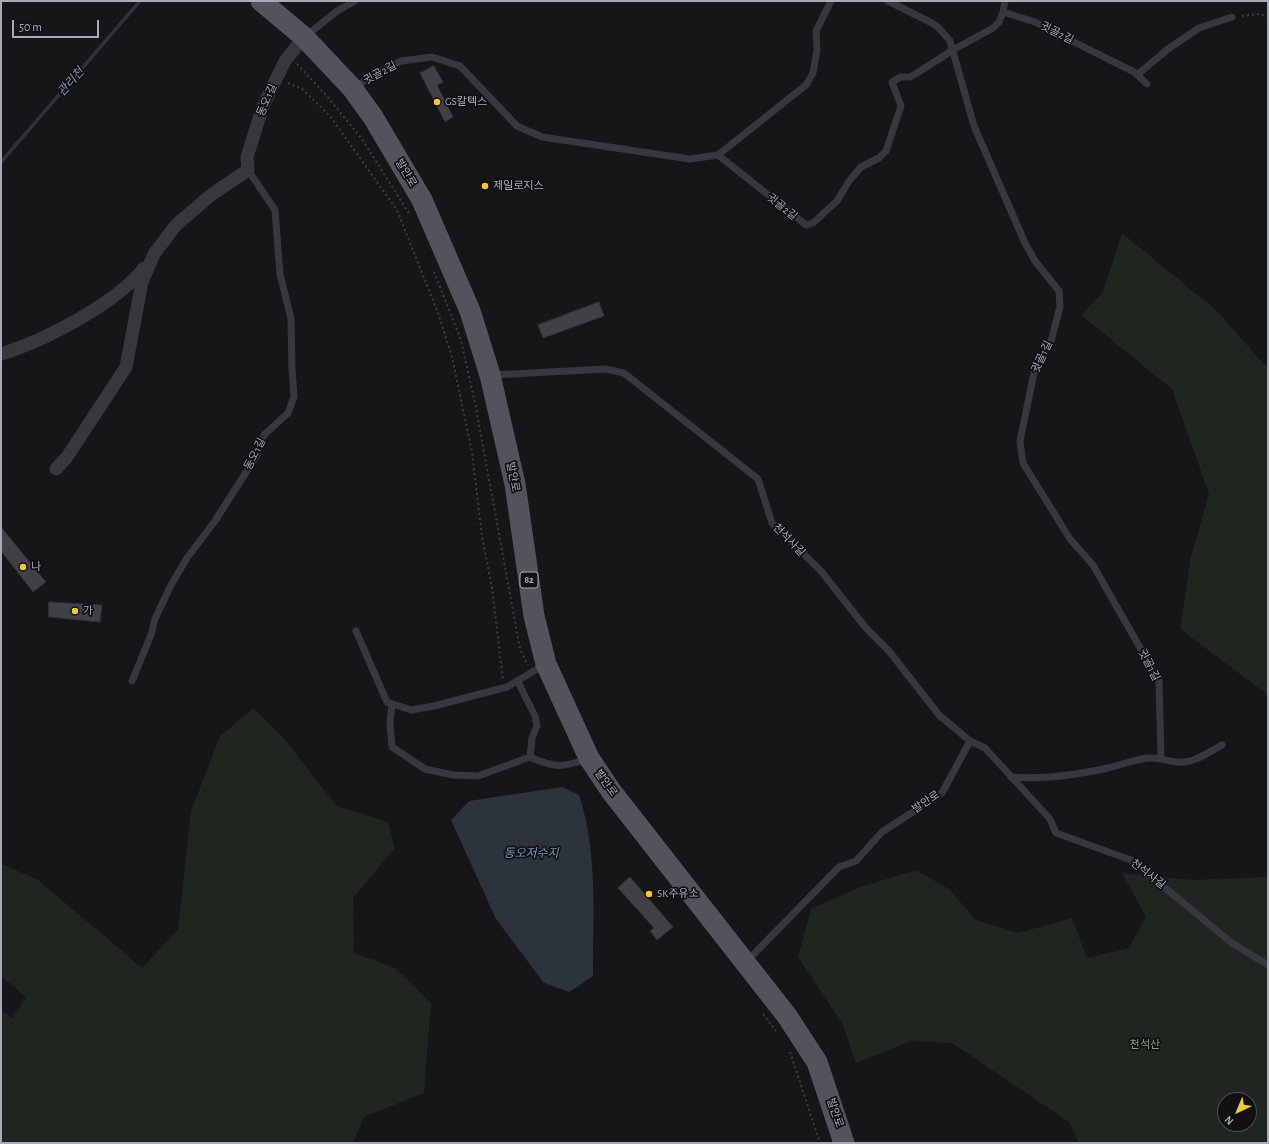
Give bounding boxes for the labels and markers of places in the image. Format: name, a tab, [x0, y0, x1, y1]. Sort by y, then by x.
place label: GS칼텍스	[445, 95, 487, 109]
marker: GS칼텍스	[432, 97, 442, 107]
place label: 제일로지스	[493, 179, 544, 193]
marker: 제일로지스	[480, 181, 490, 191]
place label: 나	[31, 560, 41, 574]
marker: 나	[18, 562, 28, 572]
place label: 가	[83, 604, 93, 618]
marker: 가	[70, 606, 80, 616]
place label: SK주유소	[657, 887, 699, 901]
marker: SK주유소	[644, 889, 654, 899]

